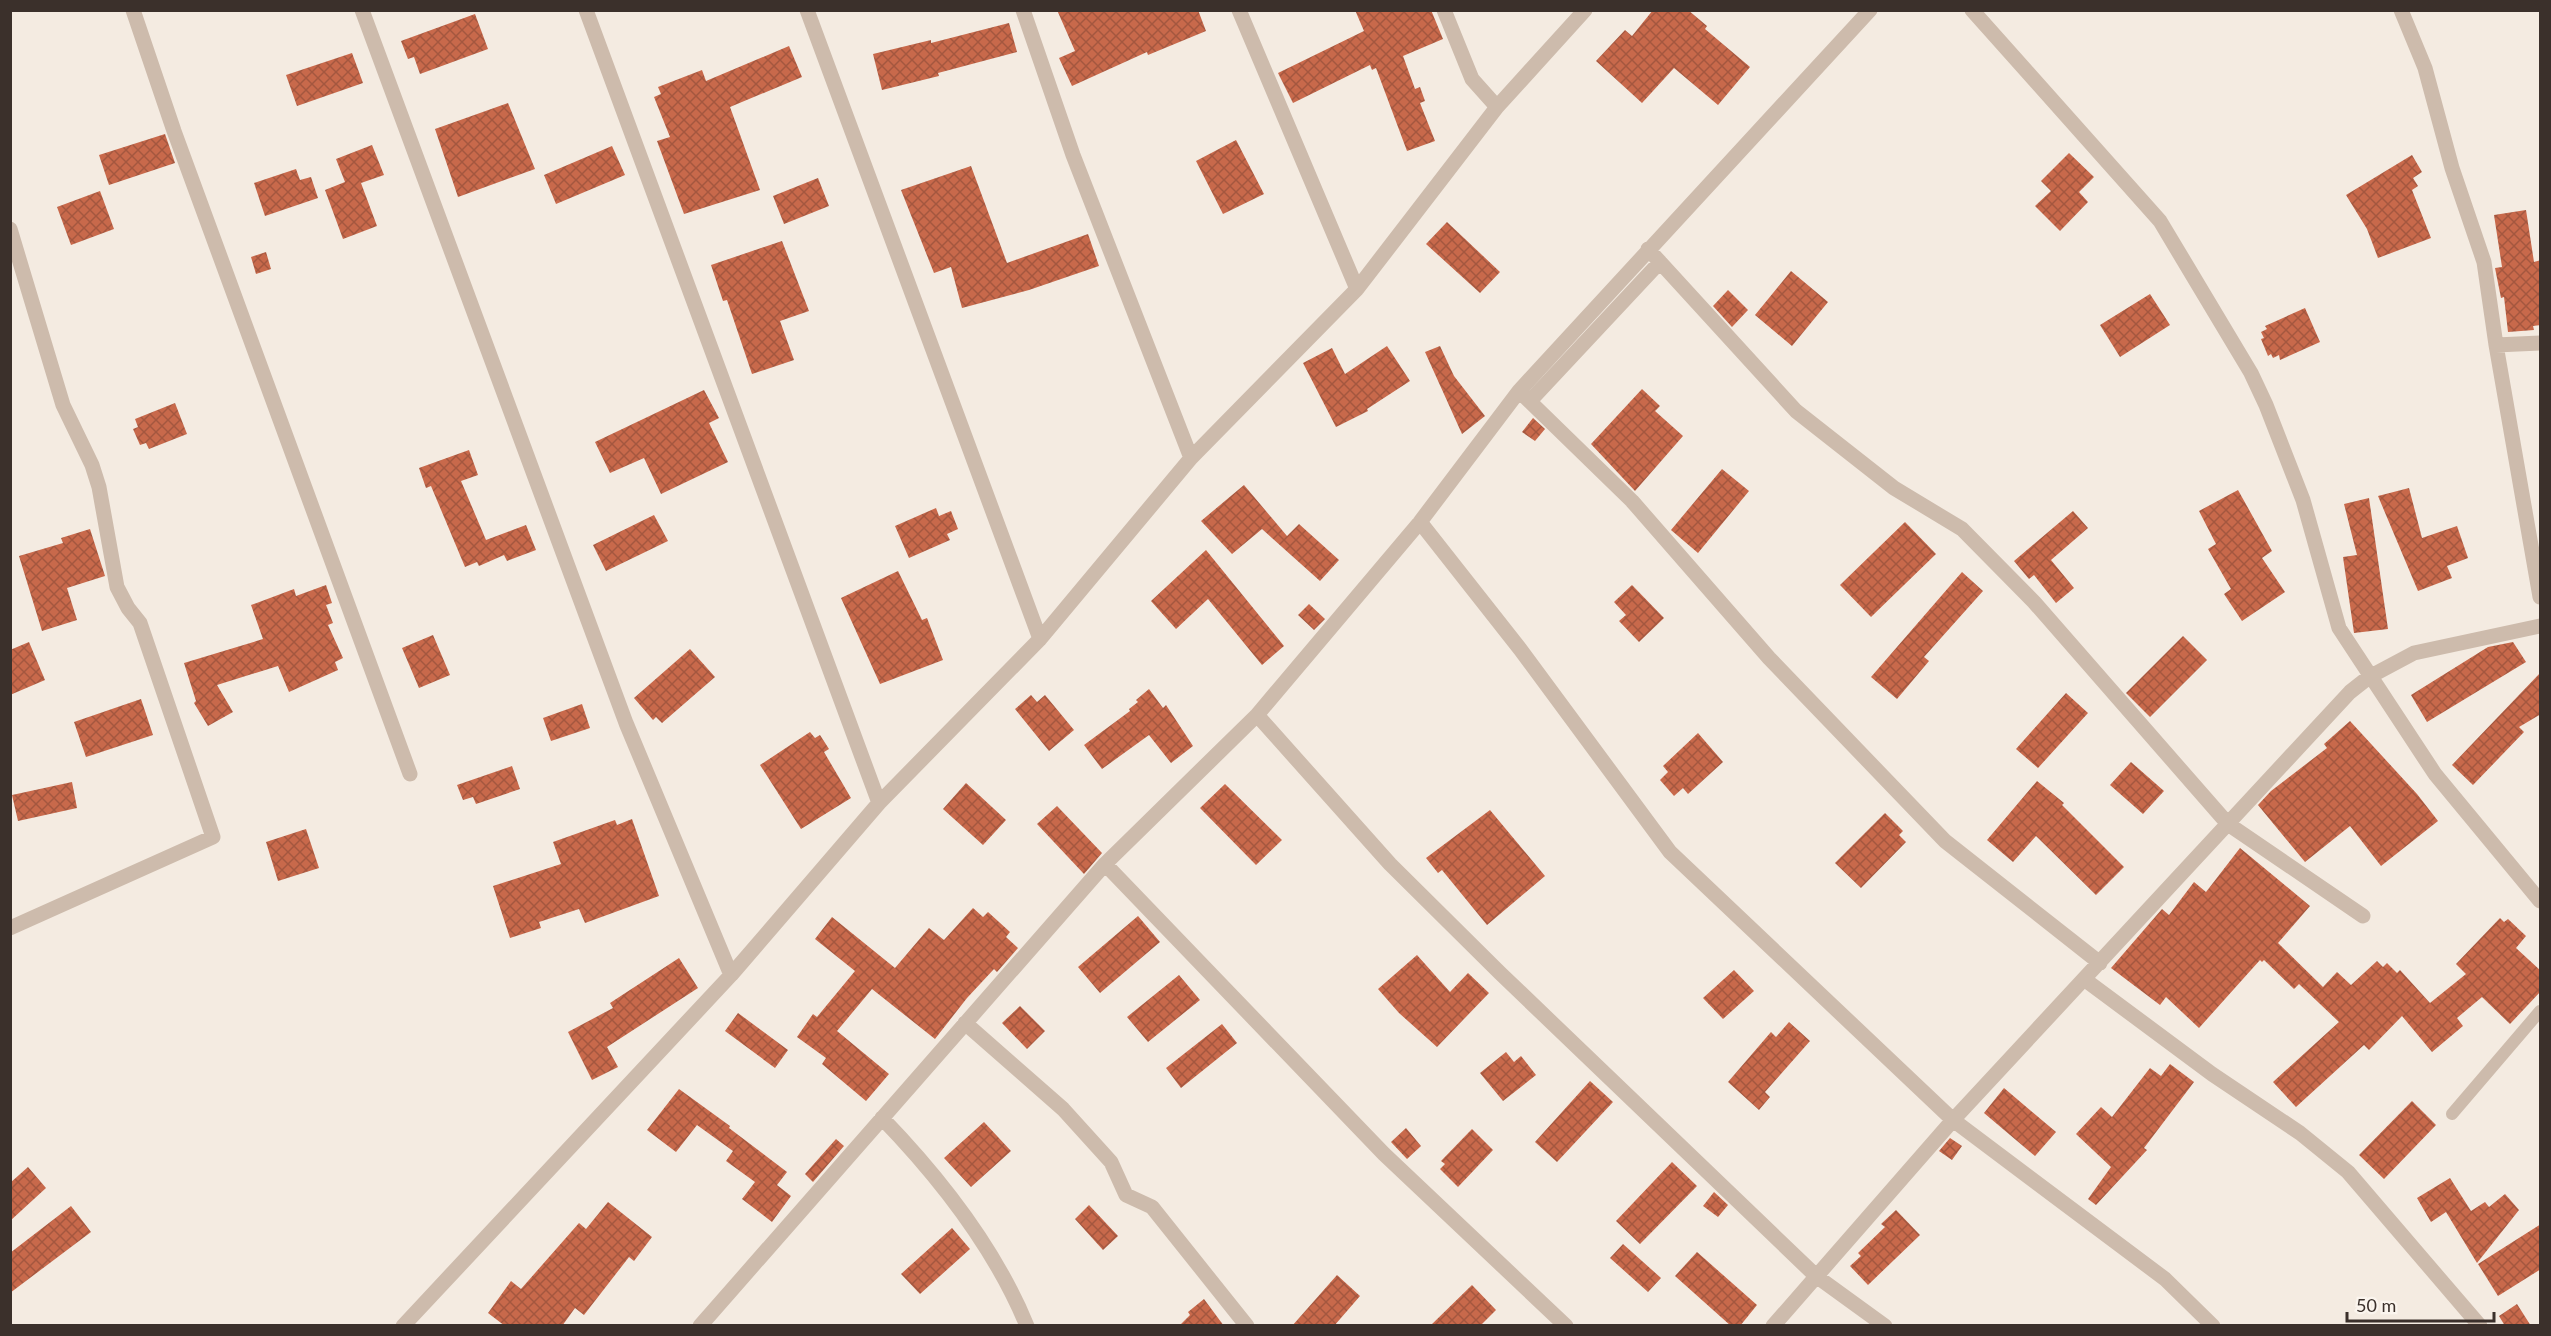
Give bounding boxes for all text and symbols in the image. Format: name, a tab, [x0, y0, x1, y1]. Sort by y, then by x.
scale bar	[2347, 1285, 2494, 1323]
text: 50 m	[2356, 1294, 2396, 1316]

